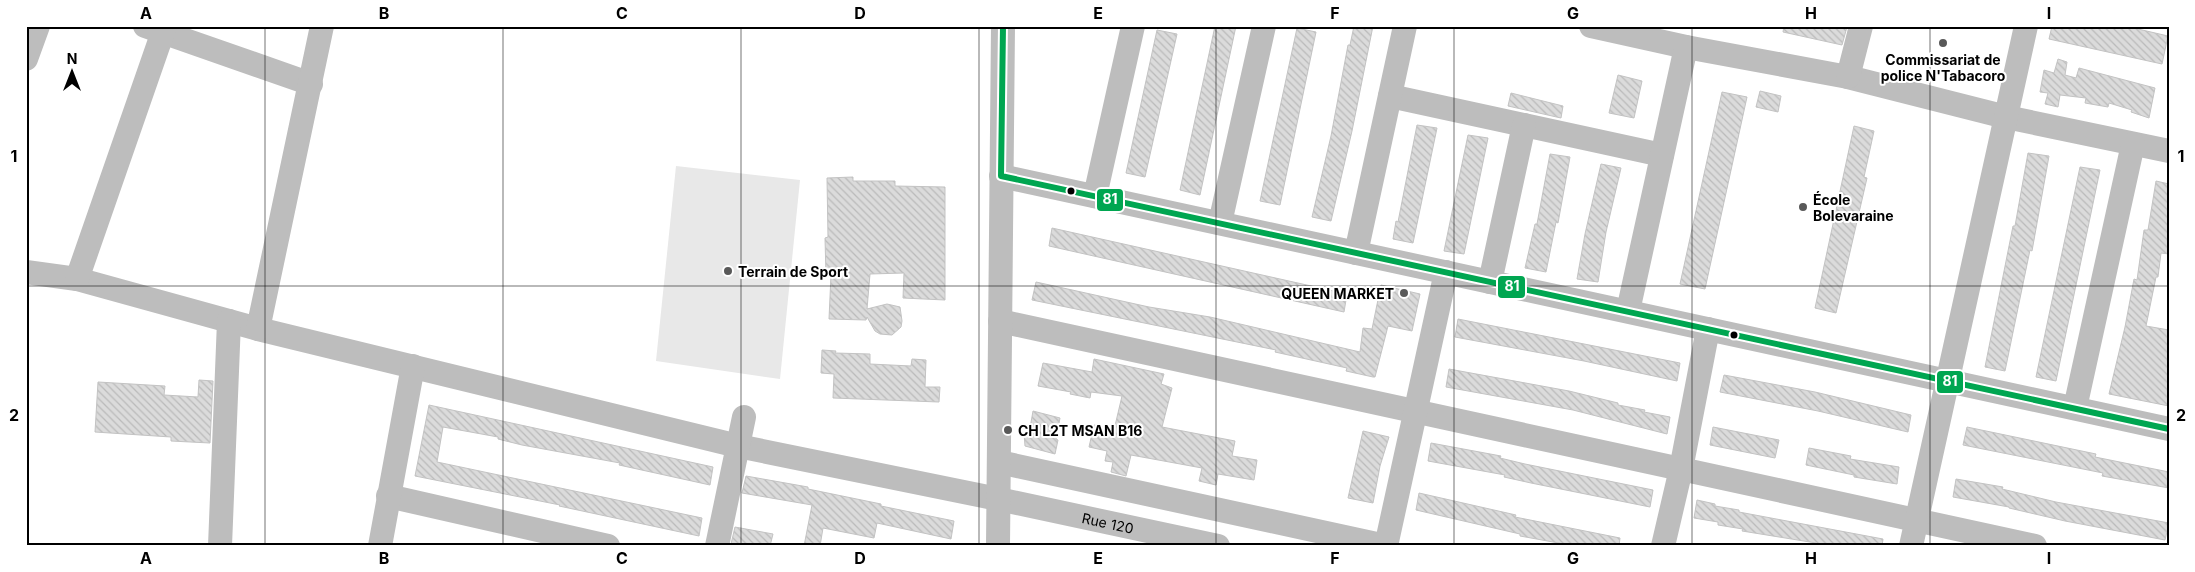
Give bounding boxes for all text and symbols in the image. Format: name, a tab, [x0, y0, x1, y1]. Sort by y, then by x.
text: A	[140, 3, 152, 23]
text: B	[379, 3, 389, 23]
text: C	[616, 3, 628, 23]
text: D	[854, 3, 866, 23]
text: E	[1093, 3, 1103, 23]
text: F	[1330, 3, 1340, 23]
text: G	[1567, 3, 1579, 23]
text: H	[1805, 3, 1817, 23]
text: I	[2047, 3, 2051, 23]
marker: Commissariat de police N'Tabacoro	[1937, 37, 1949, 49]
north arrow	[48, 48, 98, 98]
text: N	[67, 50, 77, 67]
place label: Commissariat de police N'Tabacoro	[1881, 51, 2006, 84]
text: 1	[11, 146, 17, 166]
text: 1	[2178, 146, 2184, 166]
unlabelled marker	[1066, 186, 1076, 196]
line badge: 81	[1096, 188, 1124, 212]
text: 81	[1102, 190, 1118, 207]
place label: École Bolevaraine	[1813, 190, 1894, 224]
marker: École Bolevaraine	[1797, 201, 1809, 213]
place label: Terrain de Sport	[738, 263, 848, 280]
marker: Terrain de Sport	[722, 265, 734, 277]
line badge: 81	[1497, 275, 1526, 299]
text: 81	[1504, 277, 1520, 294]
place label: QUEEN MARKET	[1281, 285, 1394, 302]
marker: QUEEN MARKET	[1398, 287, 1410, 299]
unlabelled marker	[1729, 330, 1739, 340]
line badge: 81	[1936, 370, 1964, 394]
text: 81	[1942, 372, 1958, 389]
text: 2	[9, 405, 19, 425]
text: 2	[2176, 405, 2186, 425]
place label: CH L2T MSAN B16	[1018, 422, 1142, 439]
marker: CH L2T MSAN B16	[1002, 424, 1014, 436]
street label: Rue 120	[1080, 509, 1135, 536]
text: A	[140, 548, 152, 568]
text: B	[379, 548, 389, 568]
text: C	[616, 548, 628, 568]
text: D	[854, 548, 866, 568]
text: E	[1093, 548, 1103, 568]
text: F	[1330, 548, 1340, 568]
text: G	[1567, 548, 1579, 568]
text: H	[1805, 548, 1817, 568]
text: I	[2047, 548, 2051, 568]

